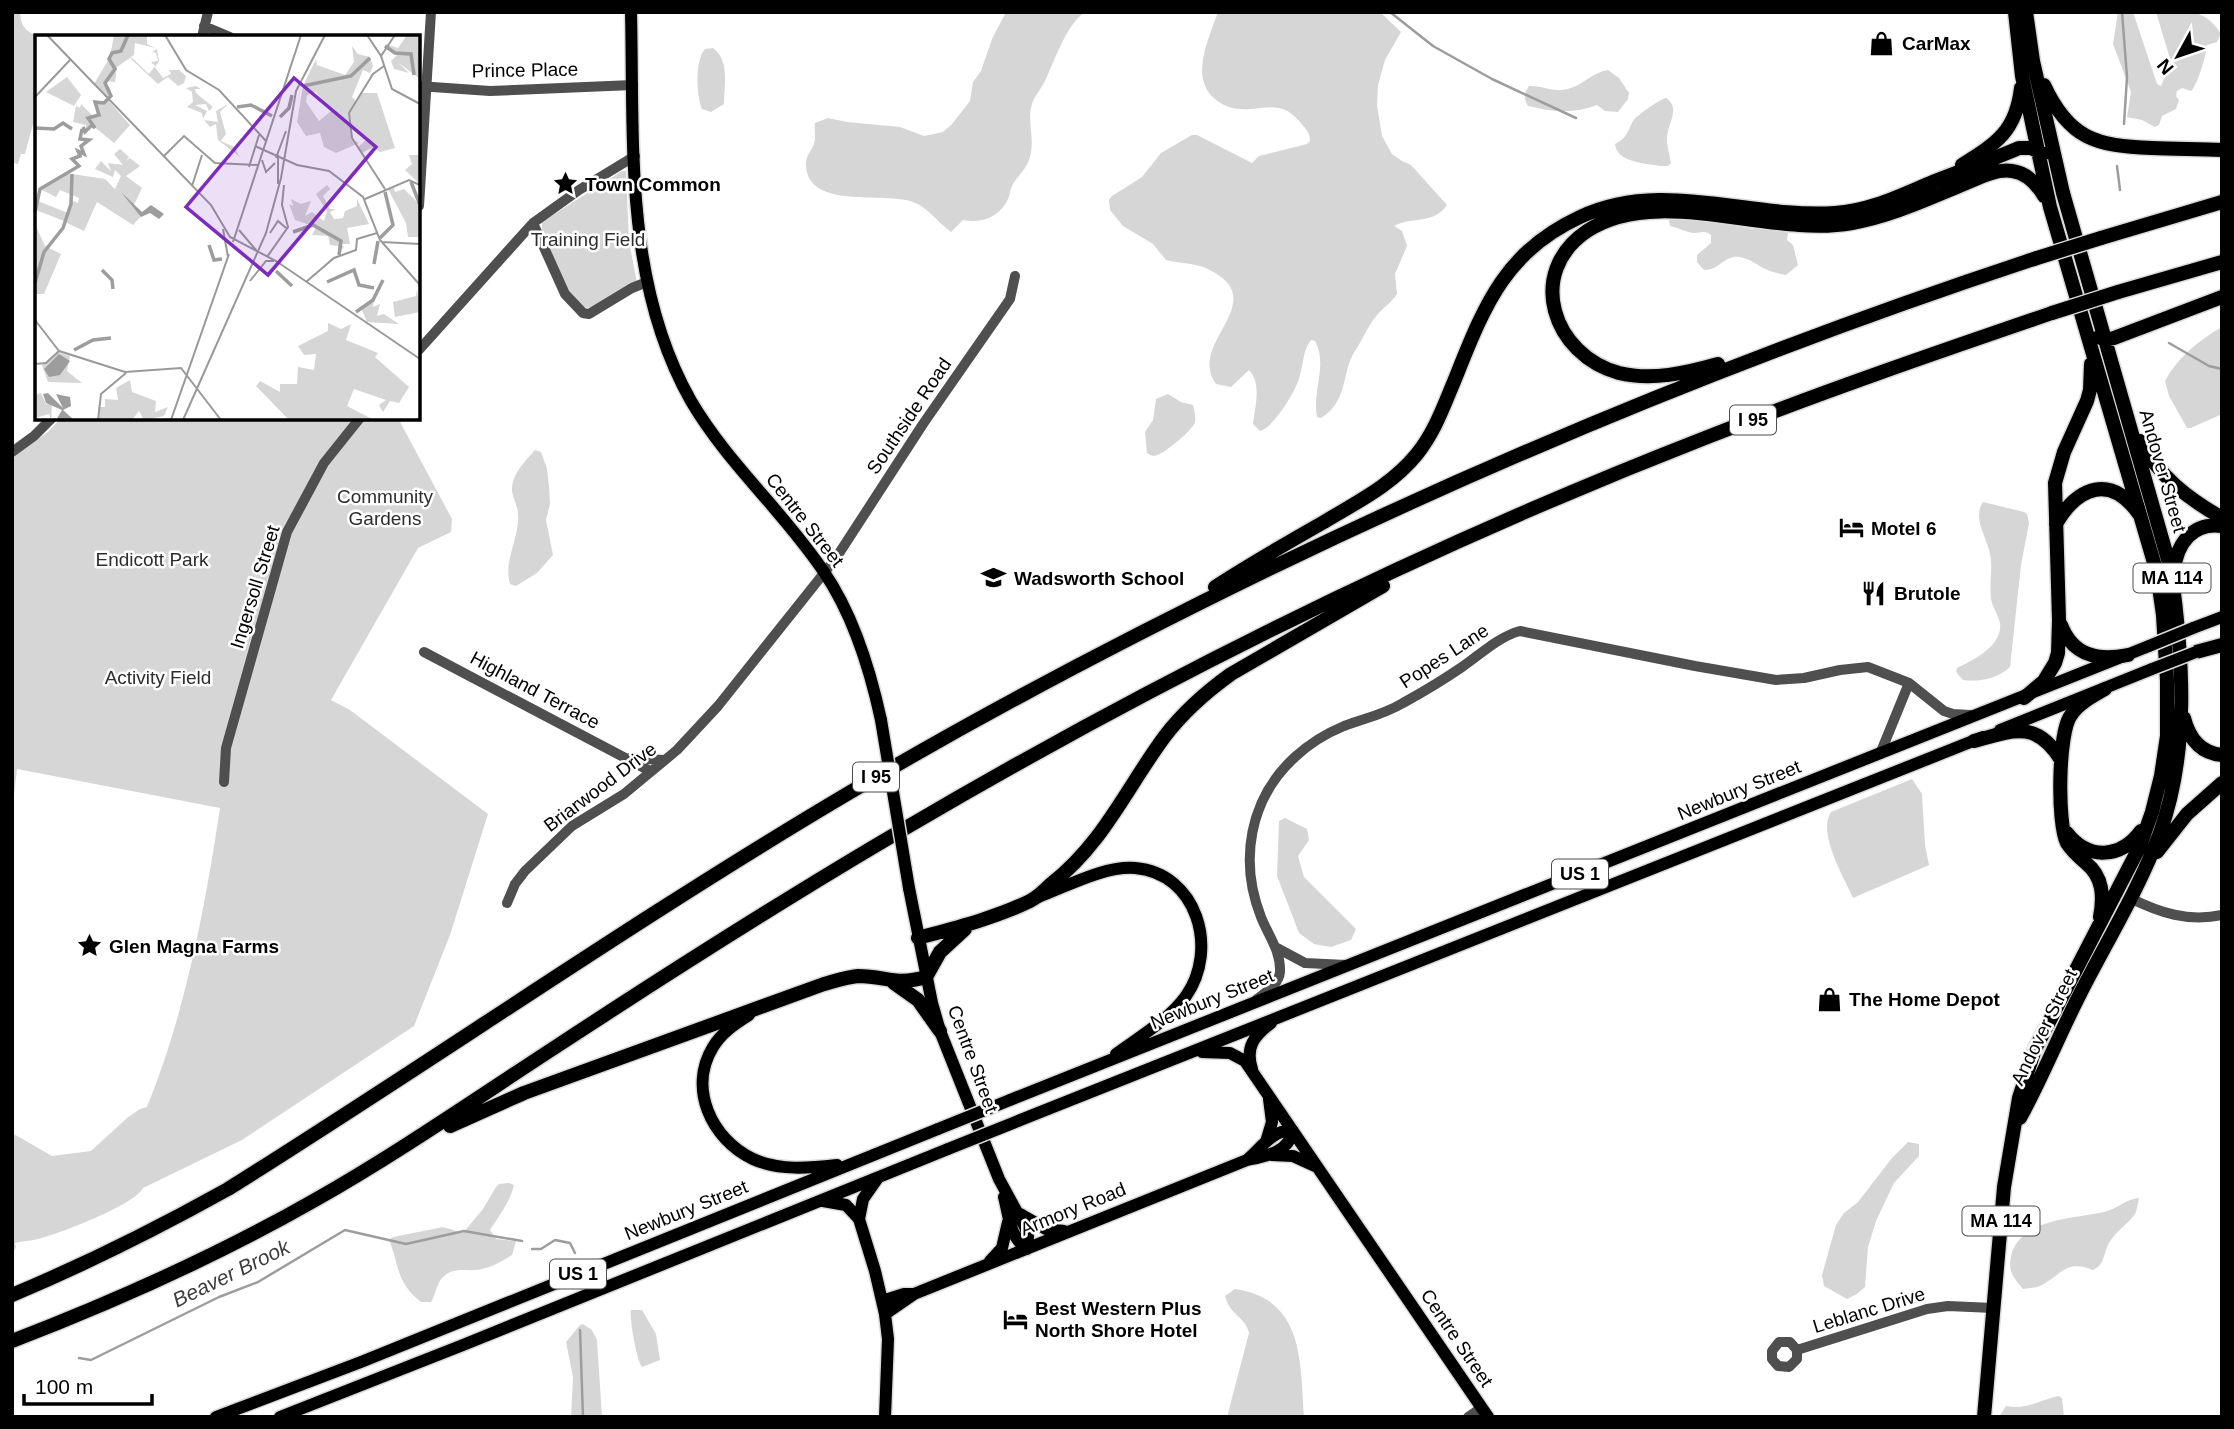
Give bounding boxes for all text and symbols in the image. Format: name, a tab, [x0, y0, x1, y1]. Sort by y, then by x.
north arrow	[2143, 21, 2213, 91]
shop icon: CarMax	[1868, 29, 1896, 57]
place label: CarMax	[1902, 33, 1971, 54]
inset map	[35, 35, 420, 420]
text: N	[2153, 55, 2178, 79]
street label: Prince Place	[471, 59, 579, 81]
place icon: Town Common	[551, 170, 579, 198]
place label: Town Common	[585, 174, 721, 195]
park label: Training Field	[531, 229, 645, 250]
street label: Southside Road	[862, 354, 956, 478]
road number: I 95	[1730, 406, 1776, 434]
street label: Andover Street	[2135, 407, 2191, 535]
street label: Centre Street	[762, 469, 849, 572]
park label: Community Gardens	[337, 486, 434, 529]
hotel icon: Motel 6	[1837, 514, 1865, 542]
place label: Motel 6	[1871, 518, 1936, 539]
street label: Ingersoll Street	[226, 522, 284, 651]
park label: Endicott Park	[96, 549, 209, 570]
school or university icon: Wadsworth School	[980, 564, 1008, 592]
road number: MA 114	[2134, 564, 2210, 592]
place label: Wadsworth School	[1014, 568, 1184, 589]
restaurant icon: Brutole	[1860, 579, 1888, 607]
place label: Brutole	[1894, 583, 1961, 604]
street label: Popes Lane	[1396, 620, 1492, 692]
street label: Highland Terrace	[467, 647, 603, 733]
park label: Activity Field	[105, 667, 211, 688]
street label: Briarwood Drive	[540, 738, 660, 836]
street label: Newbury Street	[1674, 755, 1804, 824]
road number: I 95	[853, 762, 899, 792]
road number: US 1	[1552, 860, 1608, 888]
place icon: Glen Magna Farms	[75, 932, 103, 960]
place label: Glen Magna Farms	[109, 936, 279, 957]
street label: Newbury Street	[1147, 964, 1277, 1033]
street label: Andover Street	[2007, 965, 2082, 1089]
shop icon: The Home Depot	[1815, 985, 1843, 1013]
place label: The Home Depot	[1849, 989, 2001, 1010]
street label: Centre Street	[944, 1002, 1002, 1116]
street label: Newbury Street	[621, 1175, 751, 1244]
street label: Armory Road	[1017, 1178, 1129, 1240]
road number: MA 114	[1962, 1206, 2039, 1236]
water label: Beaver Brook	[169, 1234, 295, 1311]
road number: US 1	[550, 1260, 606, 1288]
street label: Leblanc Drive	[1810, 1283, 1928, 1337]
street label: Centre Street	[1417, 1285, 1498, 1391]
place label: Best Western Plus North Shore Hotel	[1035, 1298, 1201, 1341]
hotel icon: Best Western Plus North Shore Hotel	[1001, 1305, 1029, 1333]
scale bar	[24, 1362, 152, 1406]
text: 100 m	[35, 1375, 93, 1398]

